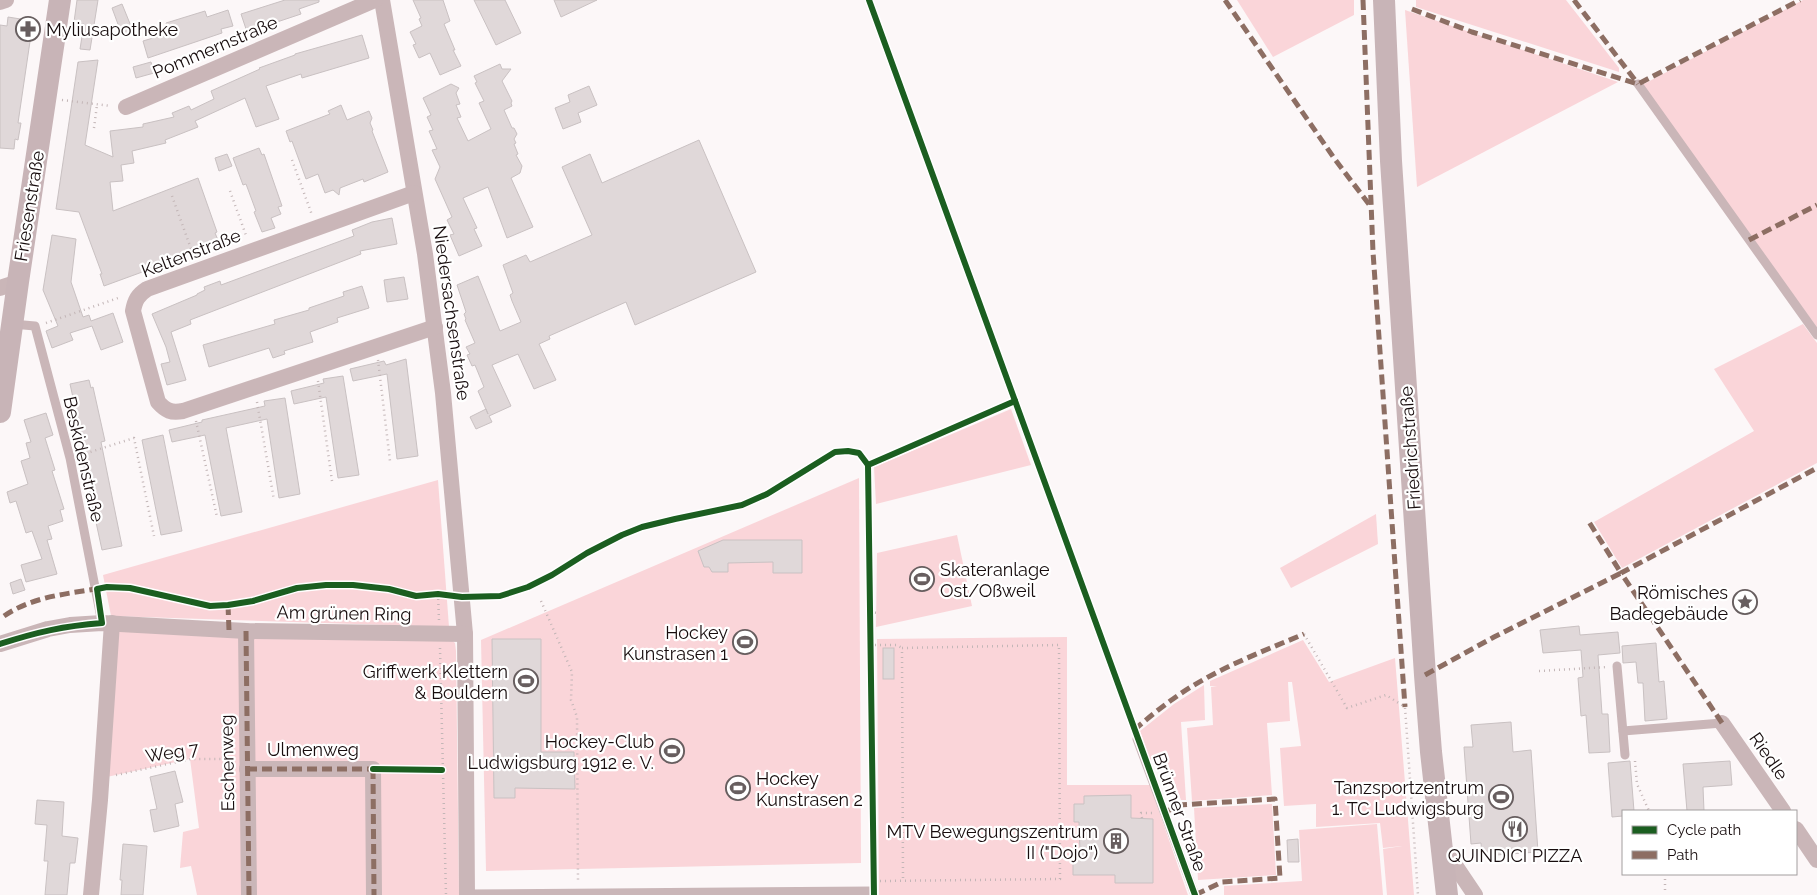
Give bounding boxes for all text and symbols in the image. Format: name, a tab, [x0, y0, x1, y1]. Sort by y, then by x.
street label: Pommernstraße	[149, 11, 281, 83]
pharmacy icon: Myliusapotheke	[15, 16, 41, 42]
place label: Myliusapotheke	[46, 19, 178, 40]
street label: Friesenstraße	[10, 149, 48, 263]
street label: Keltenstraße	[138, 224, 244, 282]
street label: Niedersachsenstraße	[429, 224, 475, 402]
street label: Friedrichstraße	[1395, 385, 1425, 511]
street label: Beskidenstraße	[59, 394, 109, 524]
place label: Skateranlage Ost/Oßweil	[940, 559, 1050, 601]
sports icon: Skateranlage Ost/Oßweil	[909, 566, 935, 592]
place label: Römisches Badegebäude	[1609, 582, 1728, 624]
place icon: Römisches Badegebäude	[1732, 589, 1758, 615]
street label: Am grünen Ring	[276, 601, 412, 625]
place label: Hockey Kunstrasen 1	[623, 622, 728, 664]
sports icon: Hockey Kunstrasen 1	[732, 629, 758, 655]
place label: Griffwerk Klettern & Bouldern	[363, 661, 508, 703]
sports icon: Griffwerk Klettern & Bouldern	[513, 668, 539, 694]
street label: Eschenweg	[216, 714, 238, 812]
street label: Riedle	[1745, 728, 1793, 784]
place label: Hockey-Club Ludwigsburg 1912 e. V.	[468, 731, 654, 773]
street label: Weg 7	[144, 737, 200, 767]
sports icon: Hockey-Club Ludwigsburg 1912 e. V.	[659, 738, 685, 764]
street label: Ulmenweg	[267, 739, 359, 760]
street label: Brünner Straße	[1149, 750, 1211, 874]
place label: Hockey Kunstrasen 2	[756, 768, 863, 810]
sports icon: Hockey Kunstrasen 2	[725, 775, 751, 801]
place label: Tanzsportzentrum 1. TC Ludwigsburg	[1332, 777, 1484, 819]
sports icon: Tanzsportzentrum 1. TC Ludwigsburg	[1488, 784, 1514, 810]
legend	[1622, 810, 1797, 875]
restaurant icon: QUINDICI PIZZA	[1502, 816, 1528, 842]
place label: MTV Bewegungszentrum II ("Dojo")	[887, 821, 1098, 863]
text: Cycle path	[1667, 821, 1741, 839]
building icon: MTV Bewegungszentrum II ("Dojo")	[1103, 828, 1129, 854]
place label: QUINDICI PIZZA	[1448, 845, 1582, 866]
text: Path	[1667, 846, 1698, 864]

